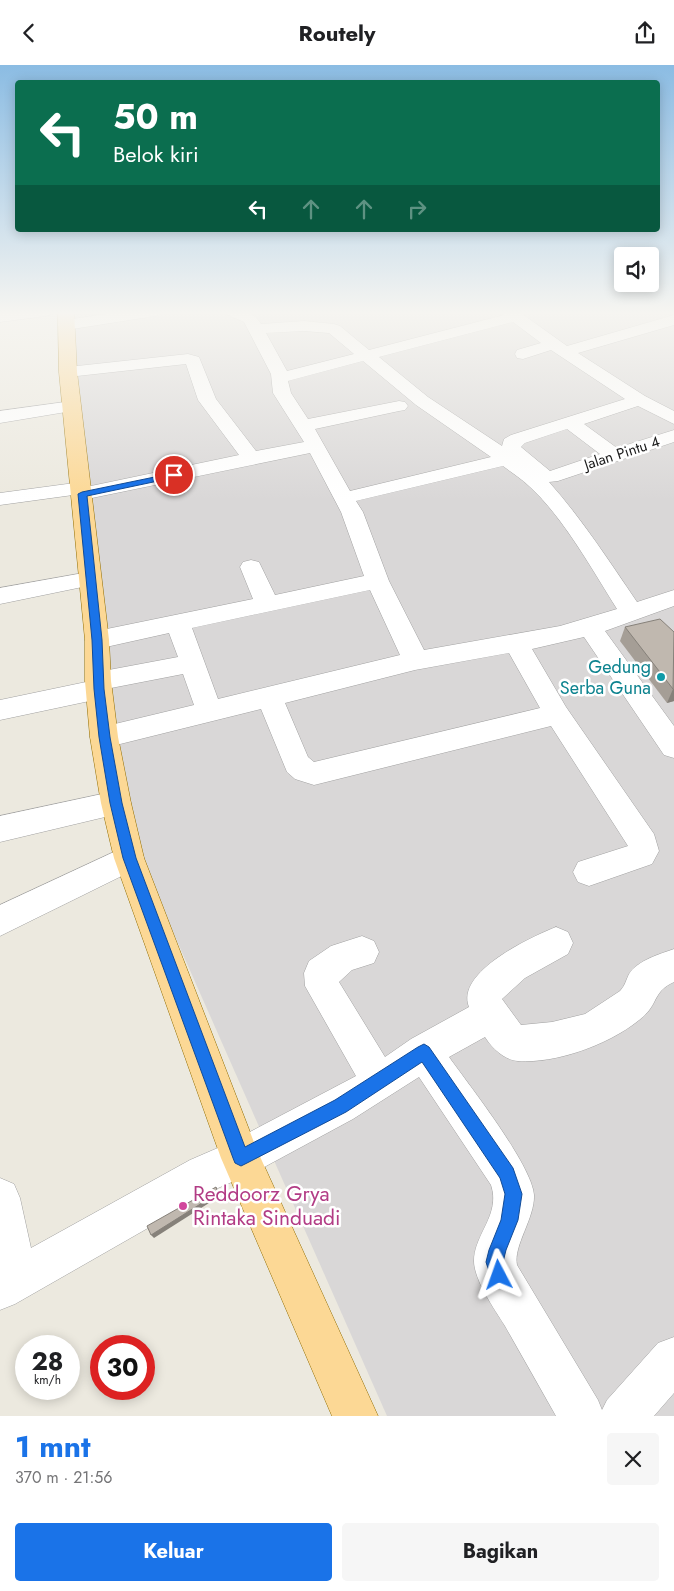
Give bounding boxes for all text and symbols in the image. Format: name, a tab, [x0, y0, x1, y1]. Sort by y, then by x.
text: Routely	[299, 17, 375, 49]
icon: back	[15, 19, 43, 47]
icon: share	[631, 19, 659, 47]
text: 50 m	[113, 92, 198, 142]
icon: left	[30, 100, 95, 165]
text: Belok kiri	[113, 138, 199, 170]
icon: left	[244, 195, 272, 223]
icon: ahead	[297, 195, 325, 223]
icon: ahead	[350, 195, 378, 223]
icon: right	[403, 195, 431, 223]
map controls	[614, 247, 659, 292]
button: sound	[614, 247, 659, 292]
street label: Jalan Pintu 4	[579, 430, 663, 476]
pin	[153, 454, 195, 496]
icon: arrive	[160, 461, 188, 489]
place label: Gedung Serba Guna	[560, 654, 651, 701]
marker: Gedung Serba Guna	[655, 671, 667, 683]
place label: Reddoorz Grya Rintaka Sinduadi	[193, 1179, 341, 1233]
marker: Reddoorz Grya Rintaka Sinduadi	[177, 1200, 189, 1212]
position arrow	[472, 1248, 524, 1300]
speed limit sign: 30	[90, 1335, 155, 1400]
text: 28	[31, 1343, 64, 1379]
text: km/h	[34, 1371, 61, 1389]
text: 1 mnt	[15, 1425, 91, 1468]
button: close	[607, 1433, 659, 1485]
text: 370 m · 21:56	[15, 1466, 113, 1489]
button: Keluar	[15, 1523, 332, 1581]
button: Bagikan	[342, 1523, 659, 1581]

